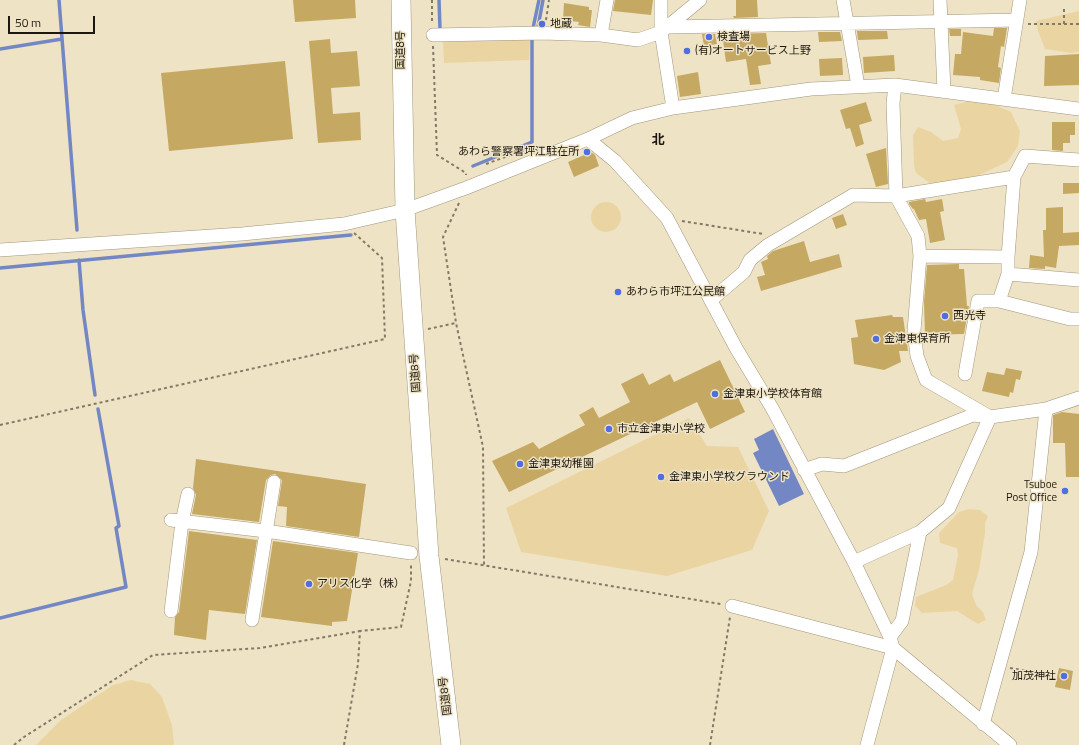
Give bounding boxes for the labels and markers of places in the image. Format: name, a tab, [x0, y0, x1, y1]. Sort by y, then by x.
place label: 地蔵	[550, 17, 572, 31]
marker: 地蔵	[537, 19, 547, 29]
place label: 検査場	[717, 30, 750, 44]
marker: 検査場	[704, 32, 714, 42]
place label: (有)オートサービス上野	[695, 44, 811, 58]
marker: (有)オートサービス上野	[682, 46, 692, 56]
place label: あわら警察署坪江駐在所	[458, 145, 579, 159]
marker: あわら警察署坪江駐在所	[582, 147, 592, 157]
place label: あわら市坪江公民館	[626, 285, 725, 299]
marker: あわら市坪江公民館	[613, 287, 623, 297]
place label: 西光寺	[953, 309, 986, 323]
marker: 西光寺	[940, 311, 950, 321]
place label: 金津東保育所	[884, 332, 950, 346]
marker: 金津東保育所	[871, 334, 881, 344]
place label: 金津東小学校体育館	[723, 387, 822, 401]
marker: 金津東小学校体育館	[710, 389, 720, 399]
place label: 市立金津東小学校	[617, 422, 705, 436]
marker: 市立金津東小学校	[604, 424, 614, 434]
place label: 金津東幼稚園	[528, 457, 594, 471]
marker: 金津東幼稚園	[515, 459, 525, 469]
place label: 金津東小学校グラウンド	[669, 470, 790, 484]
marker: 金津東小学校グラウンド	[656, 472, 666, 482]
place label: Tsuboe Post Office	[1006, 478, 1057, 504]
marker: Tsuboe Post Office	[1060, 486, 1070, 496]
place label: アリス化学（株）	[317, 577, 405, 591]
marker: アリス化学（株）	[304, 579, 314, 589]
place label: 加茂神社	[1012, 669, 1056, 683]
marker: 加茂神社	[1059, 671, 1069, 681]

